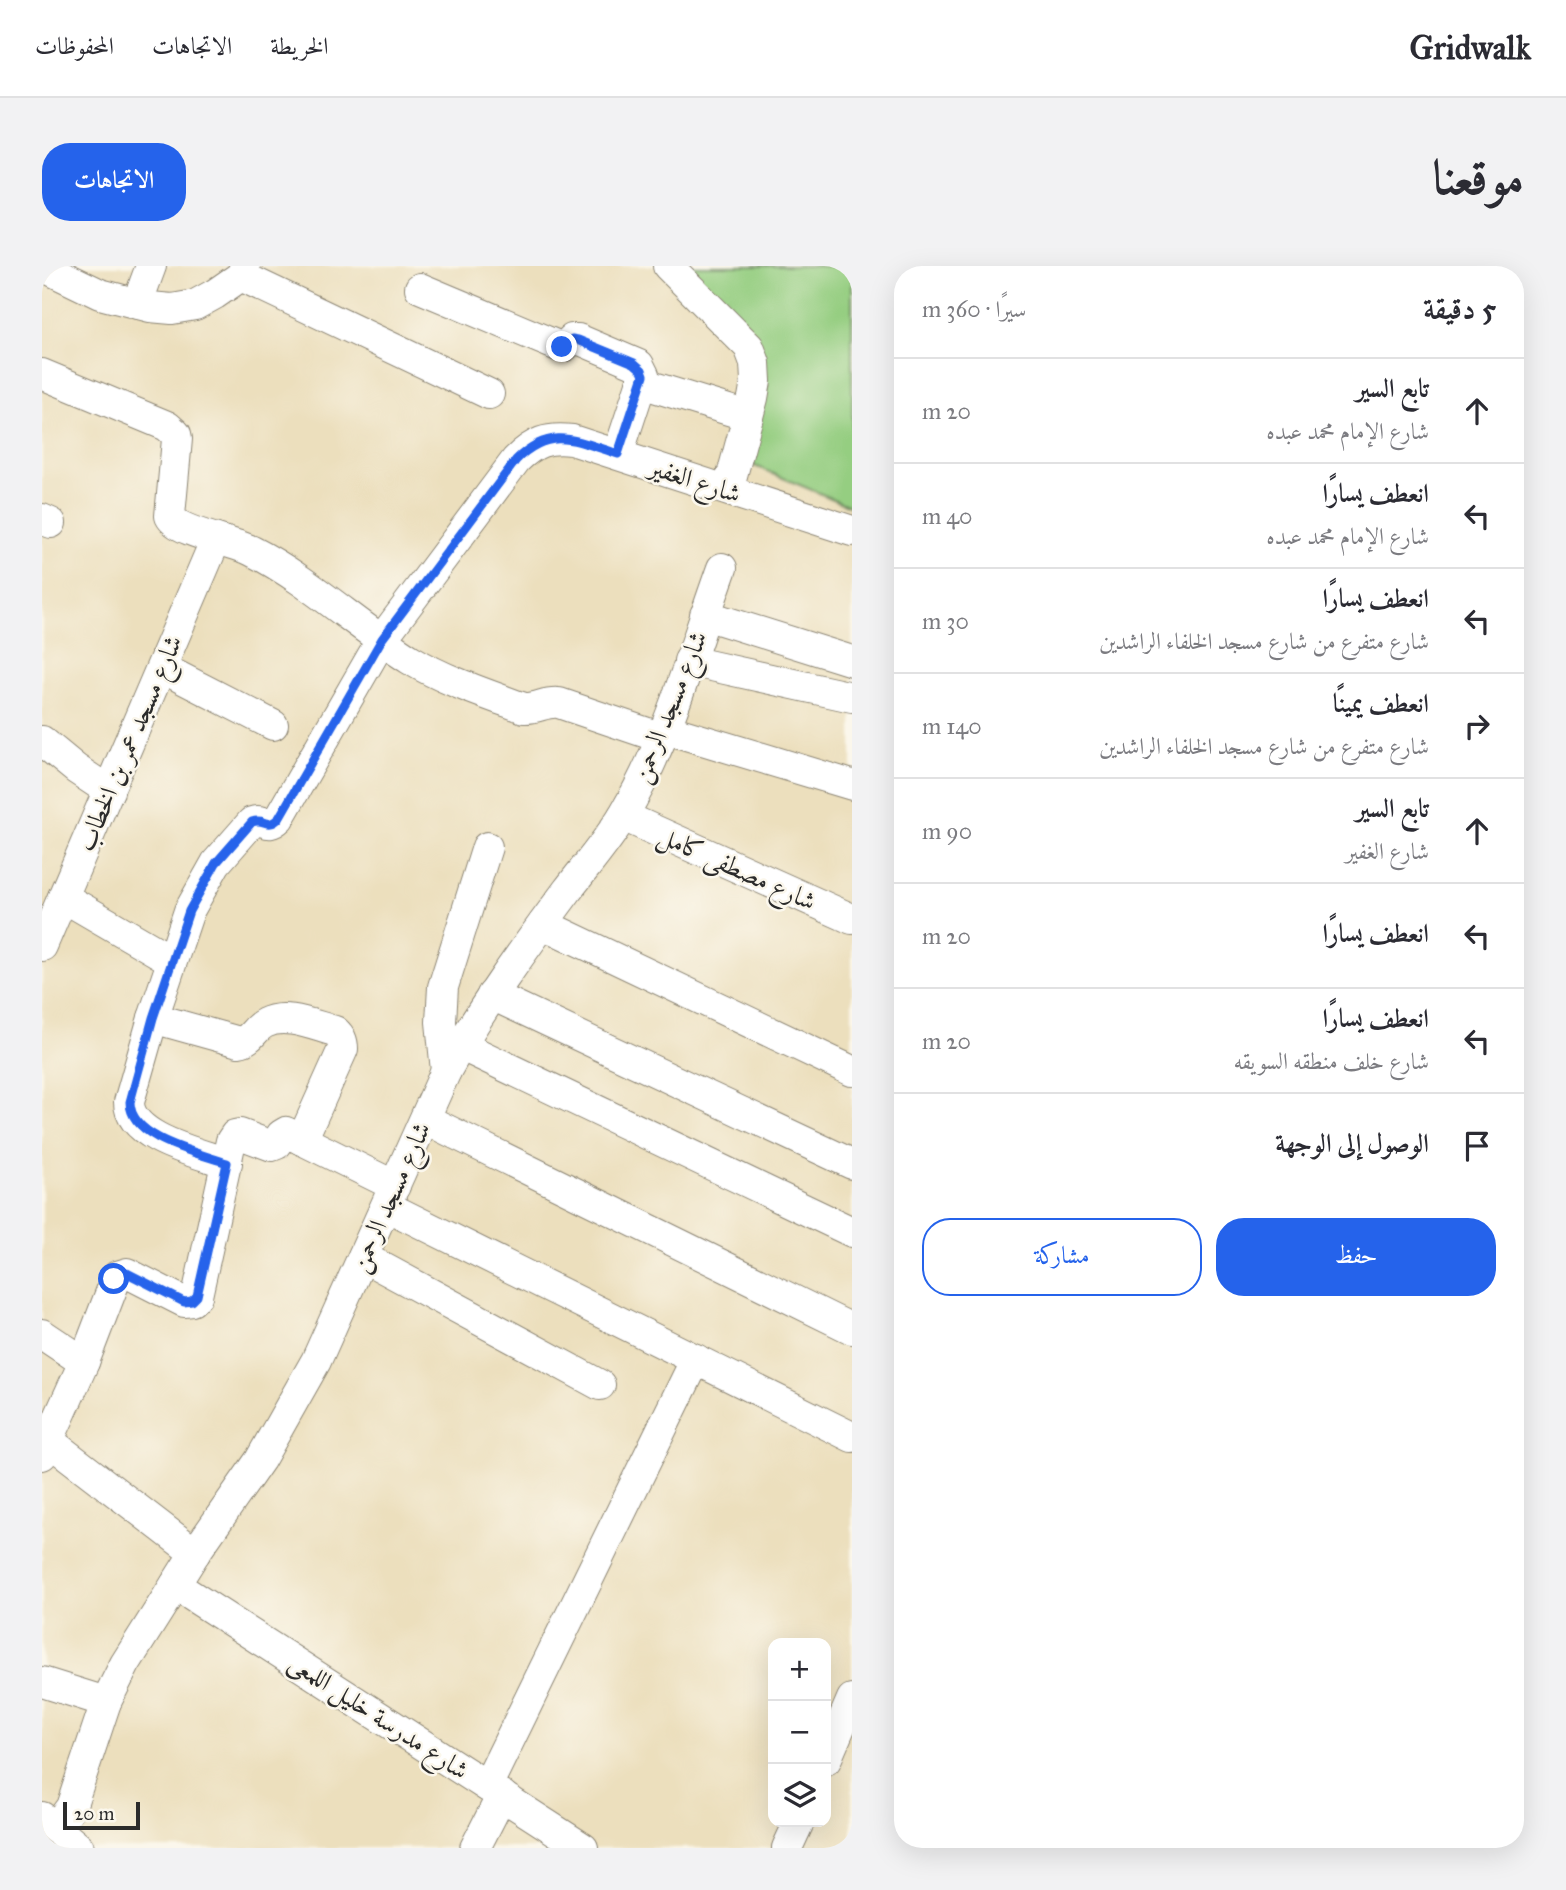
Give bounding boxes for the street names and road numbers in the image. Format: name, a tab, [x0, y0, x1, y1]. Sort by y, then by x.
street label: شارع الغفير	[640, 449, 745, 516]
street label: شارع مسجد الرحمن	[624, 626, 720, 790]
street label: شارع مسجد عمر بن الخطاب	[69, 630, 195, 858]
street label: شارع مصطفى كامل	[650, 819, 821, 923]
street label: شارع مسجد الرحمن	[343, 1117, 443, 1280]
street label: شارع مدرسة خليل اللمعى	[280, 1646, 475, 1791]

